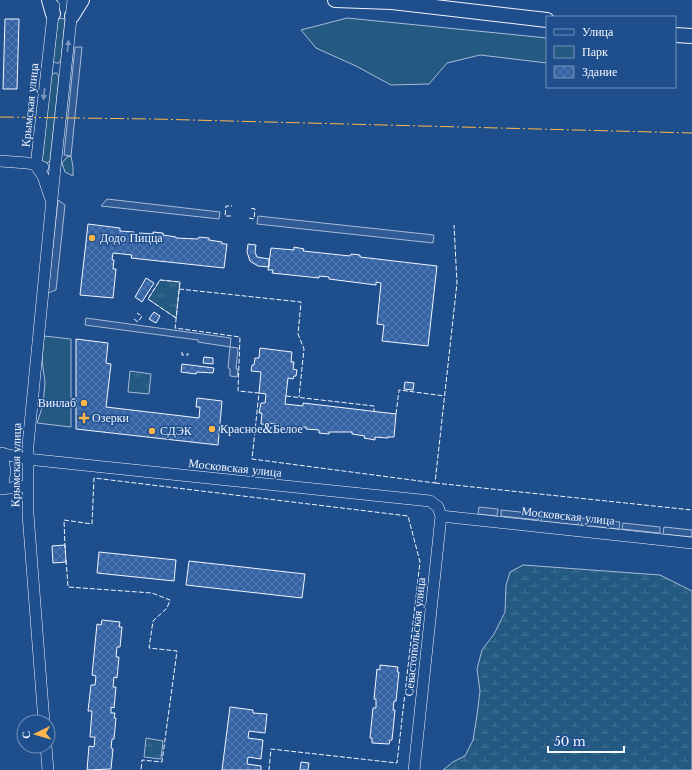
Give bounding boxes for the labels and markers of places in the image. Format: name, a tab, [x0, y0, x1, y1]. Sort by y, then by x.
place label: Додо Пицца	[100, 230, 163, 245]
marker: Додо Пицца	[87, 233, 97, 243]
place label: Винлаб	[38, 395, 76, 410]
marker: Винлаб	[79, 398, 89, 408]
place label: Озерки	[92, 410, 130, 425]
marker: Озерки	[79, 413, 89, 423]
place label: Красное&Белое	[220, 421, 303, 436]
place label: СДЭК	[160, 423, 193, 438]
marker: Красное&Белое	[207, 424, 217, 434]
marker: СДЭК	[147, 426, 157, 436]

